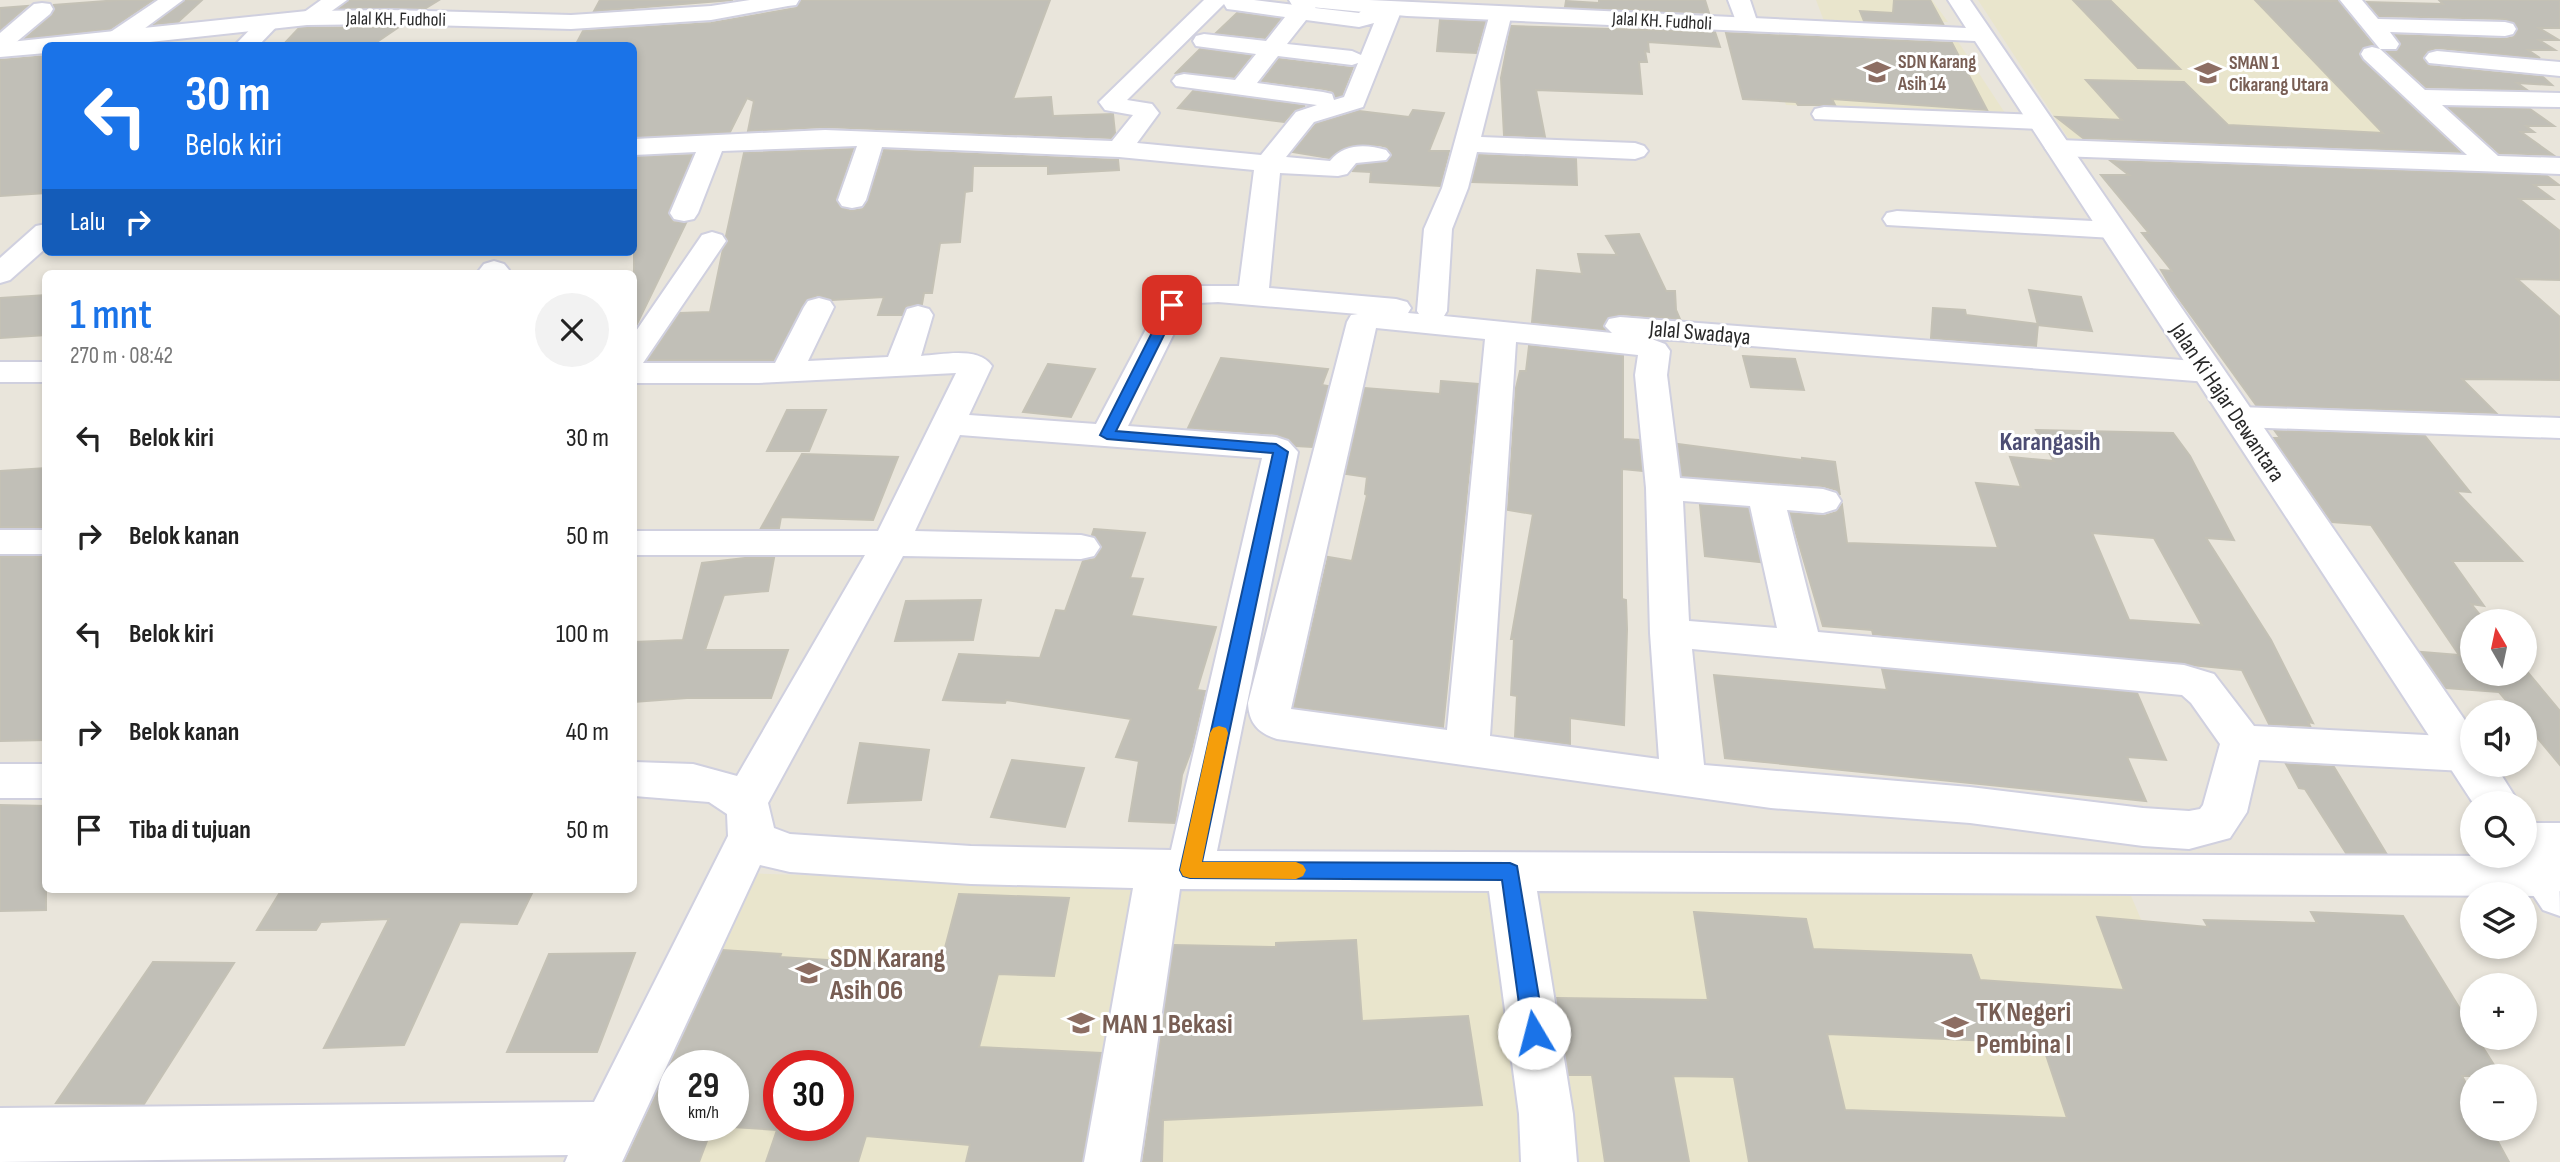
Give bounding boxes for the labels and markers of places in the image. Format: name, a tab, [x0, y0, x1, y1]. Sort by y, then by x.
place label: SDN Karang Asih 14	[1897, 51, 1976, 96]
place label: SMAN 1 Cikarang Utara	[2229, 52, 2328, 97]
school or university icon: SDN Karang Asih 14	[1862, 57, 1892, 87]
school or university icon: SMAN 1 Cikarang Utara	[2193, 58, 2223, 88]
pin	[1142, 275, 1202, 335]
place label: SDN Karang Asih 06	[829, 942, 946, 1007]
school or university icon: SDN Karang Asih 06	[794, 958, 824, 988]
place label: TK Negeri Pembina I	[1976, 996, 2072, 1061]
school or university icon: MAN 1 Bekasi	[1066, 1008, 1096, 1038]
place label: MAN 1 Bekasi	[1102, 1008, 1233, 1041]
school or university icon: TK Negeri Pembina I	[1940, 1012, 1970, 1042]

